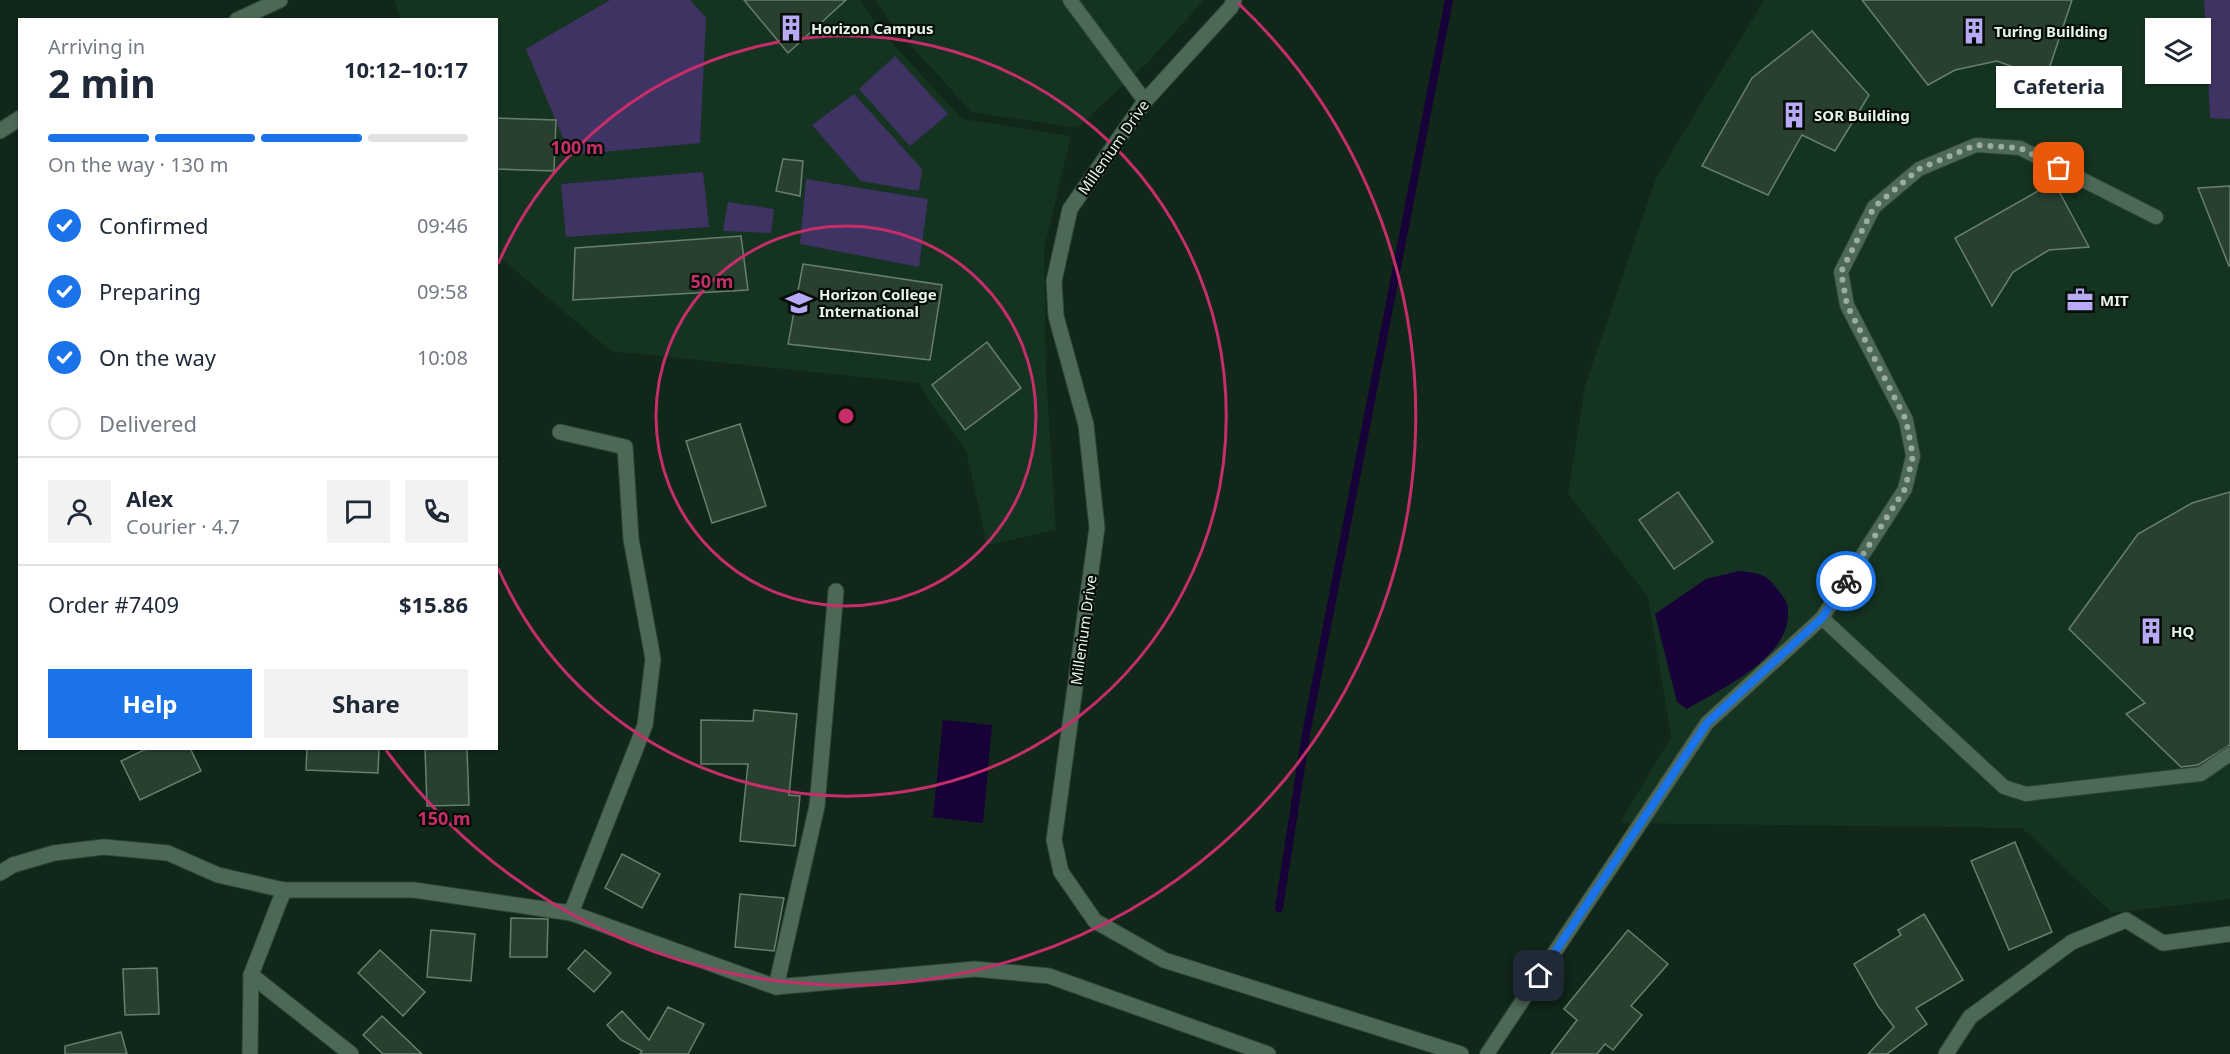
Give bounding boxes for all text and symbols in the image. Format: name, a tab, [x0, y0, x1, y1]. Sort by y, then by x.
building icon: Horizon Campus	[776, 13, 806, 43]
building icon: Turing Building	[1959, 16, 1989, 46]
place label: Horizon Campus	[811, 18, 933, 38]
map controls	[2145, 18, 2211, 84]
button: layers	[2145, 18, 2211, 84]
place label: Turing Building	[1994, 21, 2108, 41]
text: Arriving in	[48, 33, 145, 60]
text: 10:12–10:17	[344, 54, 468, 84]
text: 2 min	[48, 56, 155, 109]
callout: Cafeteria	[1996, 66, 2122, 108]
text: Cafeteria	[2013, 73, 2105, 100]
street label: Millenium Drive	[1073, 96, 1153, 198]
building icon: SOR Building	[1779, 100, 1809, 130]
place label: SOR Building	[1814, 105, 1910, 125]
text: 100 m	[550, 135, 604, 159]
pin	[2033, 142, 2084, 193]
text: On the way · 130 m	[48, 151, 228, 178]
icon: bag	[2042, 151, 2075, 184]
icon: check	[48, 209, 81, 242]
text: Confirmed	[99, 210, 209, 240]
text: 09:46	[417, 212, 468, 239]
text: 50 m	[691, 269, 733, 293]
icon: check	[48, 275, 81, 308]
text: Preparing	[99, 276, 201, 306]
text: 09:58	[417, 278, 468, 305]
place label: Horizon College International	[819, 284, 937, 321]
office icon: MIT	[2065, 285, 2095, 315]
school or university icon: Horizon College International	[784, 288, 814, 318]
place label: MIT	[2100, 290, 2129, 310]
icon: check	[48, 341, 81, 374]
text: On the way	[99, 342, 216, 372]
text: 10:08	[417, 344, 468, 371]
centre of rings	[836, 406, 856, 426]
text: Delivered	[99, 408, 197, 438]
button: person	[48, 480, 111, 543]
button: chat	[327, 480, 390, 543]
button: phone	[405, 480, 468, 543]
text: Alex	[126, 483, 173, 513]
text: Courier · 4.7	[126, 513, 240, 540]
courier	[1816, 551, 1876, 611]
icon: bike	[1830, 565, 1863, 598]
street label: Millenium Drive	[1065, 574, 1101, 686]
text: Order #7409	[48, 589, 179, 619]
text: $15.86	[399, 589, 468, 619]
building icon: HQ	[2136, 616, 2166, 646]
place label: HQ	[2171, 621, 2194, 641]
button: Help	[48, 669, 252, 738]
button: Share	[264, 669, 468, 738]
text: 150 m	[417, 806, 471, 830]
pin	[1513, 950, 1564, 1001]
icon: home	[1522, 959, 1555, 992]

